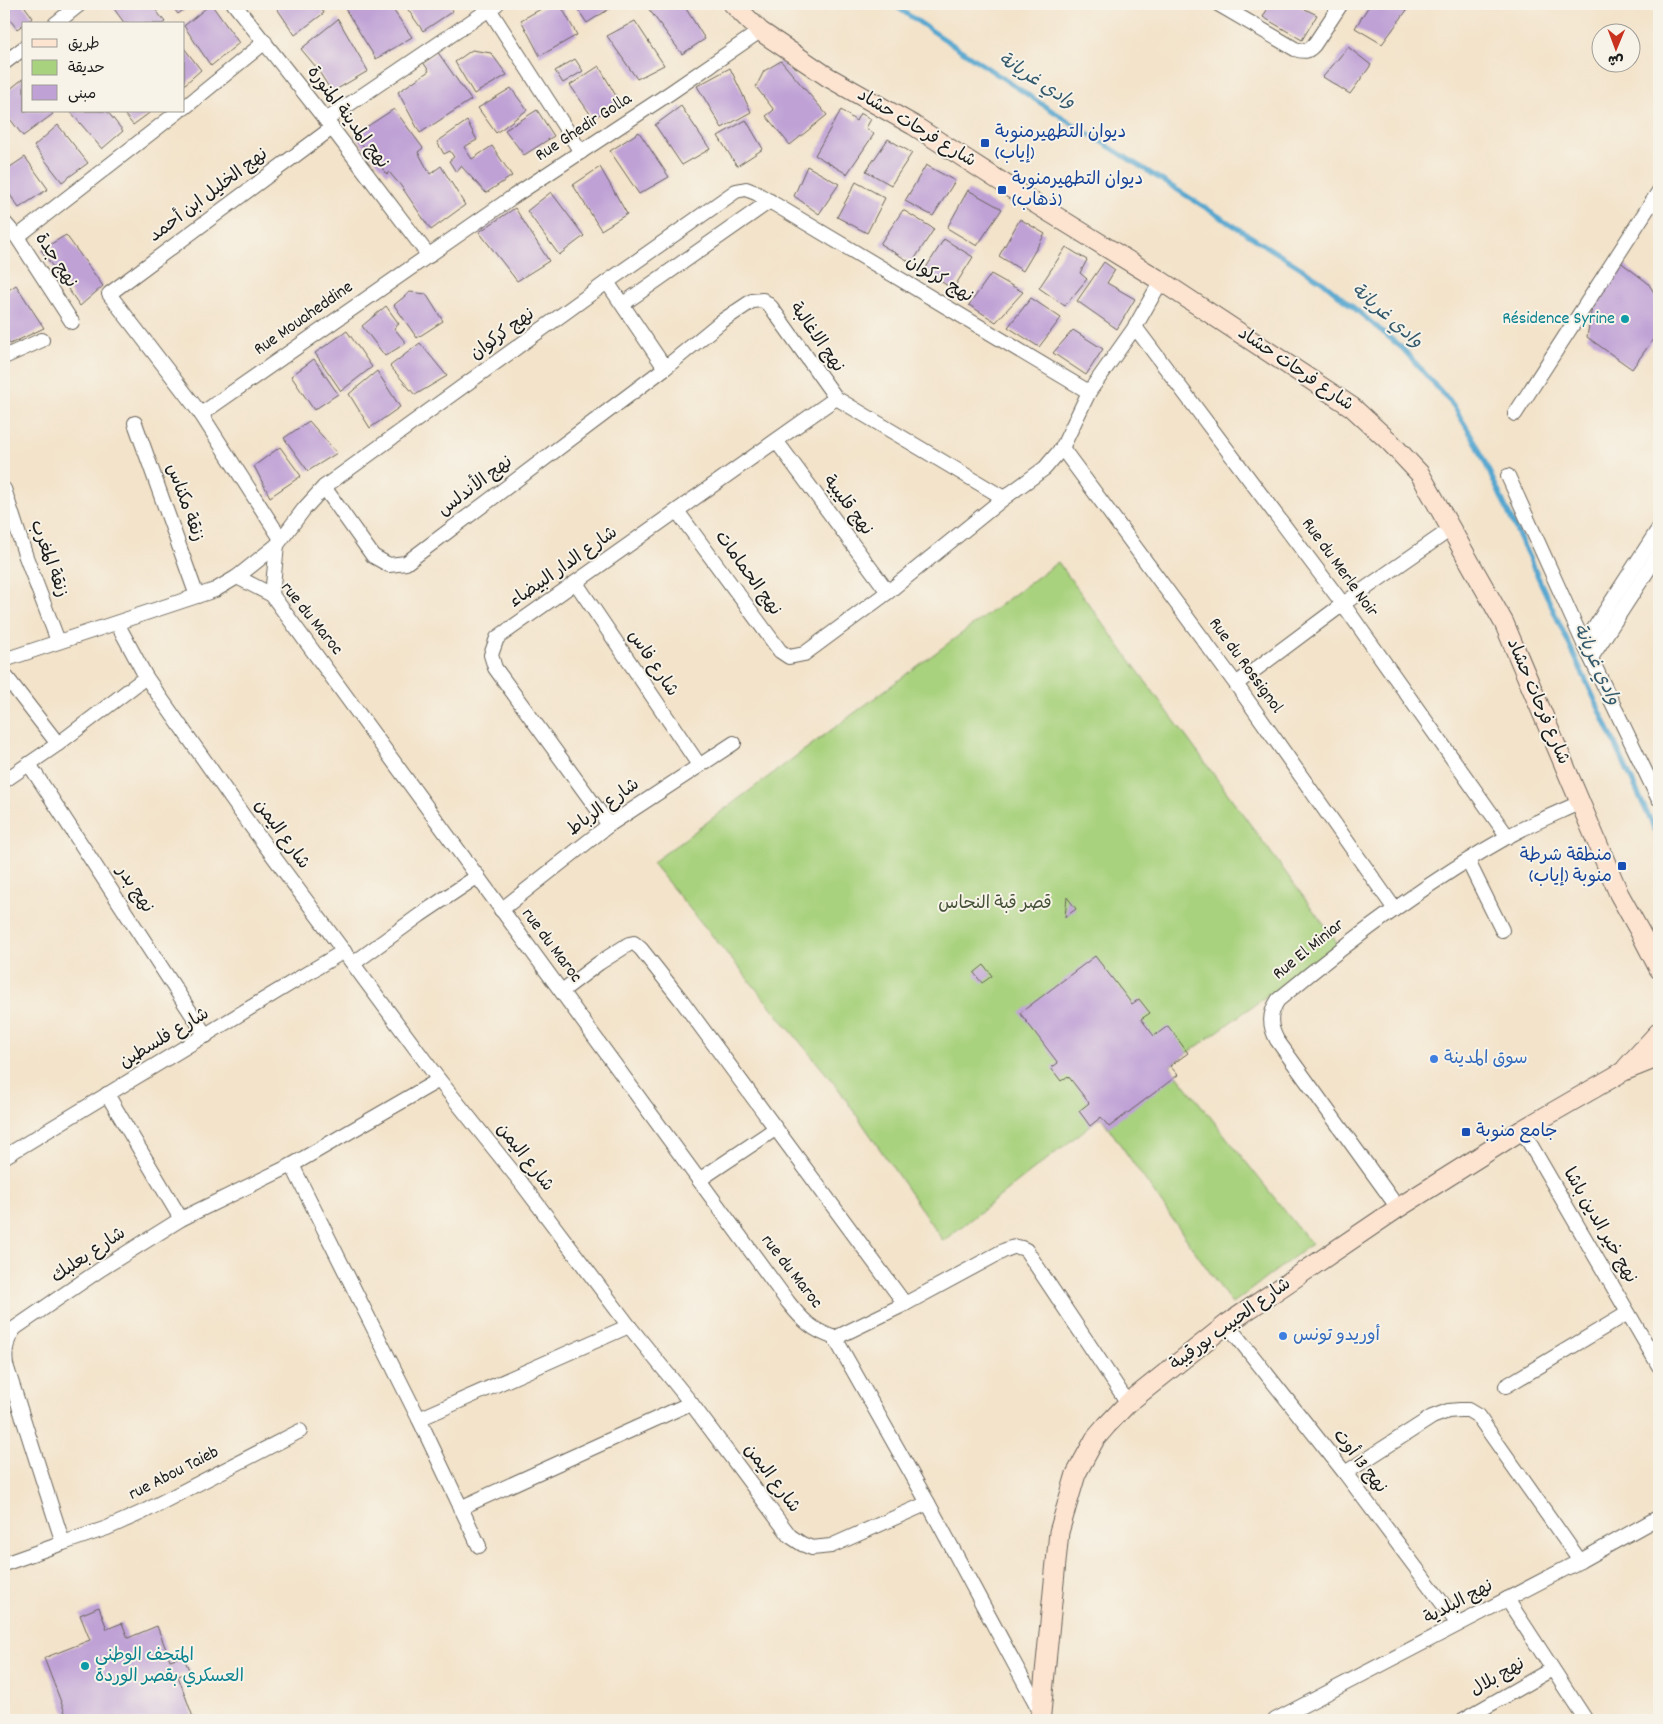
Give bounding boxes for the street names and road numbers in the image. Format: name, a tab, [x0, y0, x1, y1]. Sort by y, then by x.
street label: نهج المدينة المنورة	[300, 61, 394, 175]
street label: شارع فرحات حشاد	[852, 84, 980, 174]
street label: Rue Ghedir Golla	[531, 87, 638, 169]
street label: نهج الخليل ابن أحمد	[144, 143, 274, 249]
street label: نهج جدة	[28, 228, 82, 294]
street label: نهج كركوان	[901, 250, 977, 310]
street label: Rue Mouaheddine	[249, 275, 359, 362]
street label: نهج الاغالبة	[783, 298, 849, 378]
street label: نهج كركوان	[465, 303, 541, 367]
street label: شارع فرحات حشاد	[1232, 322, 1358, 418]
street label: نهج الأندلس	[432, 449, 519, 523]
street label: زنقة مكناس	[158, 460, 210, 546]
street label: نهج قليبية	[816, 471, 878, 541]
street label: Rue du Merle Noir	[1294, 513, 1384, 623]
street label: زنقة المغرب	[22, 517, 74, 601]
street label: شارع الدار البيضاء	[505, 521, 623, 615]
street label: نهج الحمامات	[708, 526, 786, 622]
street label: rue du Maroc	[274, 577, 348, 661]
street label: Rue du Rossignol	[1202, 613, 1289, 719]
street label: شارع فاس	[620, 626, 684, 702]
street label: شارع فرحات حشاد	[1499, 635, 1575, 769]
street label: شارع الرباط	[563, 773, 645, 843]
street label: شارع اليمن	[247, 795, 315, 875]
street label: نهج بدر	[108, 860, 159, 919]
street label: rue du Maroc	[515, 903, 587, 989]
street label: Rue El Miniar	[1268, 913, 1350, 987]
street label: شارع فلسطين	[115, 1002, 215, 1076]
street label: شارع اليمن	[489, 1118, 559, 1198]
street label: نهج خير الدين باشا	[1556, 1164, 1642, 1288]
street label: شارع بعلبك	[47, 1222, 131, 1290]
street label: rue du Maroc	[754, 1230, 828, 1314]
street label: شارع الحبيب بورقيبة	[1165, 1272, 1297, 1378]
street label: نهج 13 أوت	[1326, 1425, 1392, 1499]
street label: شارع اليمن	[737, 1439, 805, 1519]
street label: rue Abou Taieb	[124, 1440, 224, 1508]
street label: نهج البلدية	[1420, 1574, 1498, 1632]
street label: نهج بلال	[1466, 1652, 1530, 1704]

